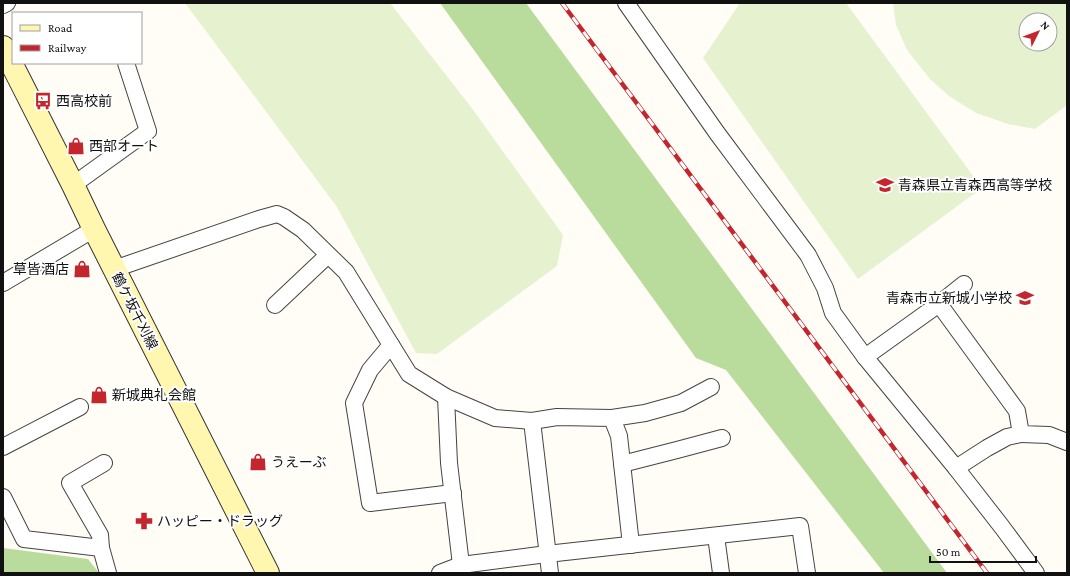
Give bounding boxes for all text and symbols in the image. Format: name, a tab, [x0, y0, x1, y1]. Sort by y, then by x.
legend	[12, 12, 142, 64]
north arrow	[1018, 12, 1058, 52]
text: N	[1038, 19, 1053, 32]
text: Road	[48, 21, 73, 35]
text: Railway	[48, 41, 87, 55]
bus stop icon: 西高校前	[33, 91, 53, 111]
place label: 西高校前	[56, 93, 112, 109]
shop icon: 西部オート	[66, 136, 86, 156]
place label: 西部オート	[89, 138, 159, 154]
school or university icon: 青森県立青森西高等学校	[875, 175, 895, 195]
place label: 青森県立青森西高等学校	[898, 177, 1052, 193]
shop icon: 草皆酒店	[72, 259, 92, 279]
place label: 草皆酒店	[13, 261, 69, 277]
street label: 鶴ケ坂千刈線	[109, 270, 161, 352]
school or university icon: 青森市立新城小学校	[1015, 288, 1035, 308]
place label: 青森市立新城小学校	[886, 290, 1012, 306]
shop icon: 新城典礼会館	[89, 385, 109, 405]
place label: 新城典礼会館	[112, 387, 196, 403]
shop icon: うえーぶ	[248, 452, 268, 472]
place label: うえーぶ	[271, 454, 326, 470]
pharmacy icon: ハッピー・ドラッグ	[134, 511, 154, 531]
place label: ハッピー・ドラッグ	[157, 513, 283, 529]
scale bar	[930, 538, 1036, 564]
text: 50 m	[936, 545, 961, 559]

